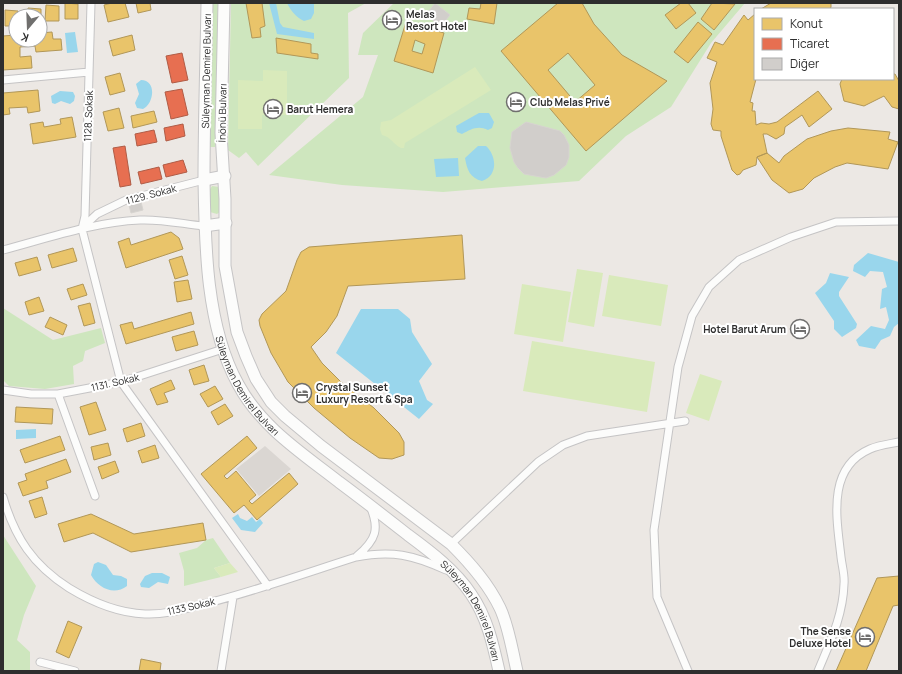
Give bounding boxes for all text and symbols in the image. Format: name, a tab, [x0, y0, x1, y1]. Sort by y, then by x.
place label: Melas Resort Hotel	[406, 7, 467, 33]
north arrow	[8, 8, 48, 48]
legend	[754, 8, 894, 80]
hotel icon: Melas Resort Hotel	[381, 9, 403, 31]
street label: Süleyman Demirel Bulvarı	[198, 13, 214, 129]
text: Konut	[790, 15, 823, 32]
text: K	[18, 29, 30, 46]
text: Ticaret	[790, 35, 829, 52]
text: Diğer	[790, 55, 820, 72]
street label: İnönü Bulvarı	[214, 84, 230, 142]
street label: 1128. Sokak	[80, 89, 96, 142]
hotel icon: Club Melas Privé	[505, 91, 527, 113]
place label: Club Melas Privé	[530, 95, 610, 109]
hotel icon: Barut Hemera	[262, 98, 284, 120]
place label: Barut Hemera	[287, 102, 354, 116]
street label: 1129. Sokak	[124, 180, 179, 207]
hotel icon: Hotel Barut Arum	[789, 318, 811, 340]
place label: Hotel Barut Arum	[703, 322, 786, 336]
street label: Süleyman Demirel Bulvarı	[212, 334, 283, 439]
street label: 1131. Sokak	[90, 369, 141, 394]
place label: Crystal Sunset Luxury Resort & Spa	[316, 380, 413, 406]
hotel icon: Crystal Sunset Luxury Resort & Spa	[291, 382, 313, 404]
street label: Süleyman Demirel Bulvarı	[438, 557, 504, 662]
street label: 1133 Sokak	[166, 594, 217, 618]
place label: The Sense Deluxe Hotel	[789, 624, 851, 650]
hotel icon: The Sense Deluxe Hotel	[854, 626, 876, 648]

